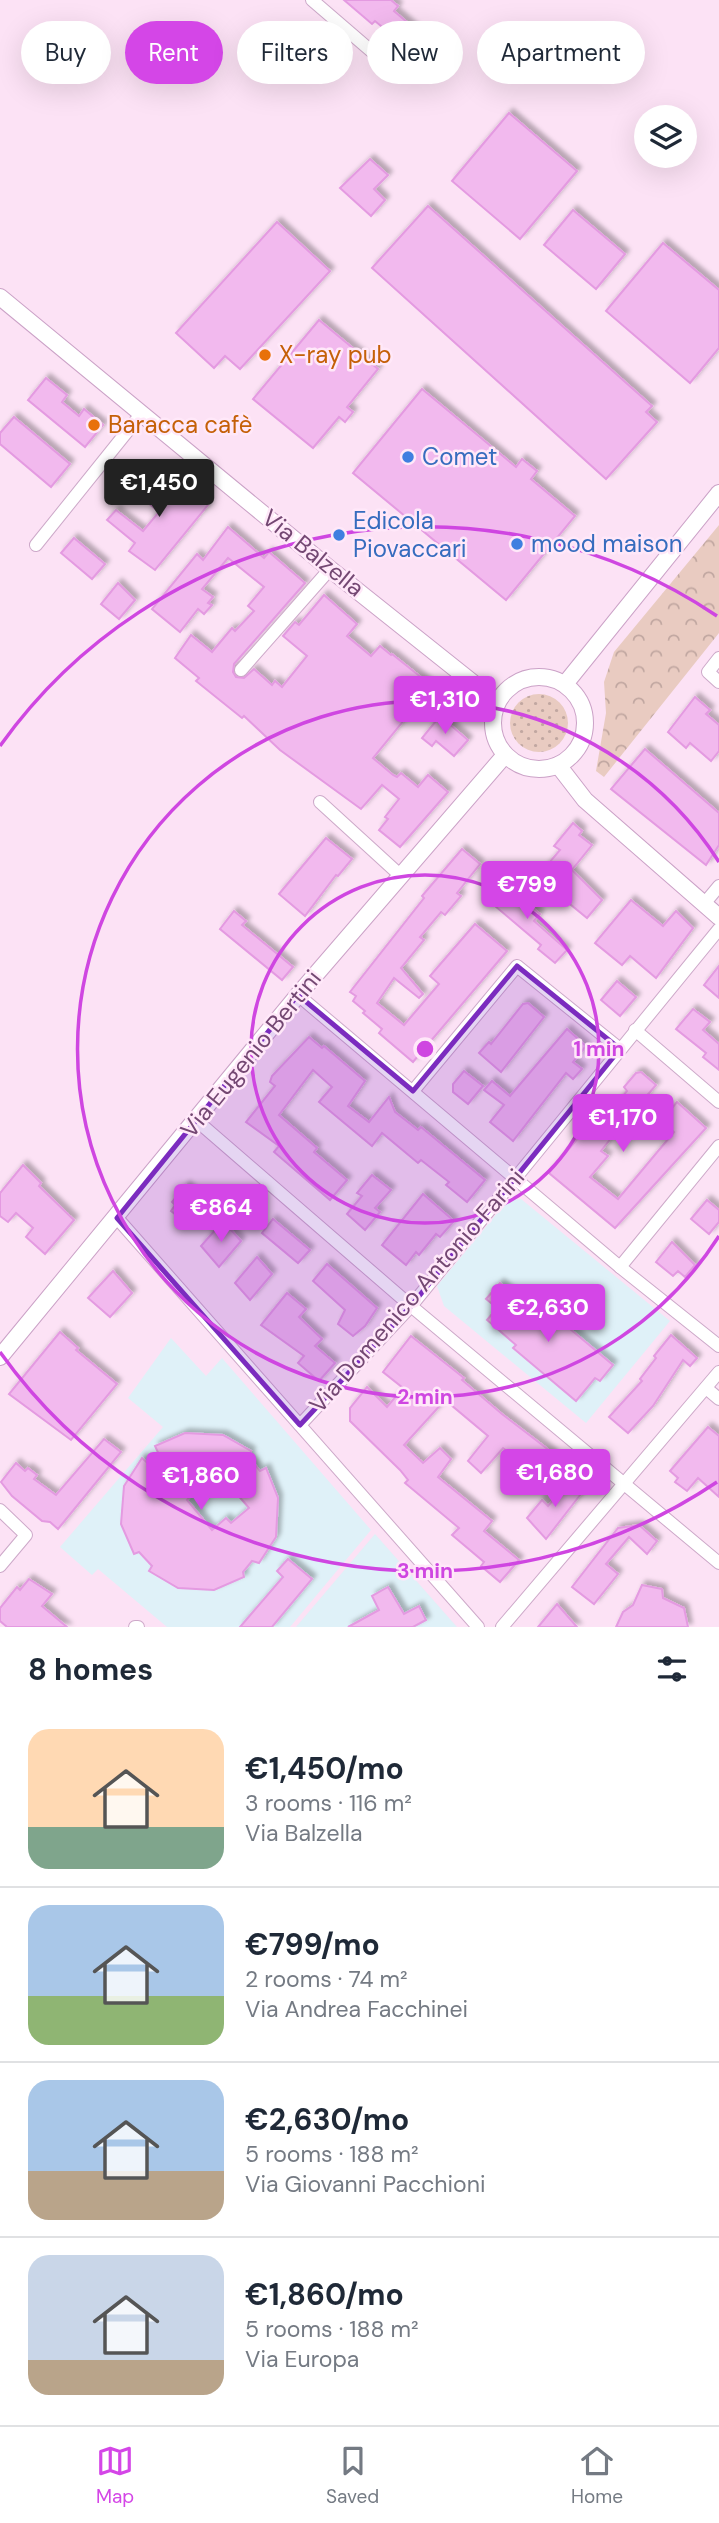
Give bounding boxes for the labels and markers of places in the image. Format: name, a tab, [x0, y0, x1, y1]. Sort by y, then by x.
place label: X-ray pub	[279, 339, 392, 370]
marker: X-ray pub	[257, 347, 273, 363]
place label: Baracca cafè	[108, 409, 252, 440]
marker: Baracca cafè	[86, 417, 102, 433]
place label: Comet	[422, 441, 497, 472]
marker: Comet	[400, 449, 416, 465]
pin: €1,450	[102, 460, 216, 519]
place label: Edicola Piovaccari	[353, 505, 467, 564]
marker: Edicola Piovaccari	[331, 527, 347, 543]
place label: mood maison	[531, 528, 683, 559]
marker: mood maison	[509, 536, 525, 552]
pin: €1,310	[388, 676, 502, 736]
pin: €799	[486, 862, 568, 921]
centre of rings	[413, 1037, 437, 1061]
pin: €1,170	[566, 1094, 680, 1154]
pin: €864	[180, 1184, 262, 1244]
pin: €2,630	[491, 1284, 605, 1344]
pin: €1,680	[498, 1450, 612, 1509]
pin: €1,860	[144, 1452, 258, 1512]

